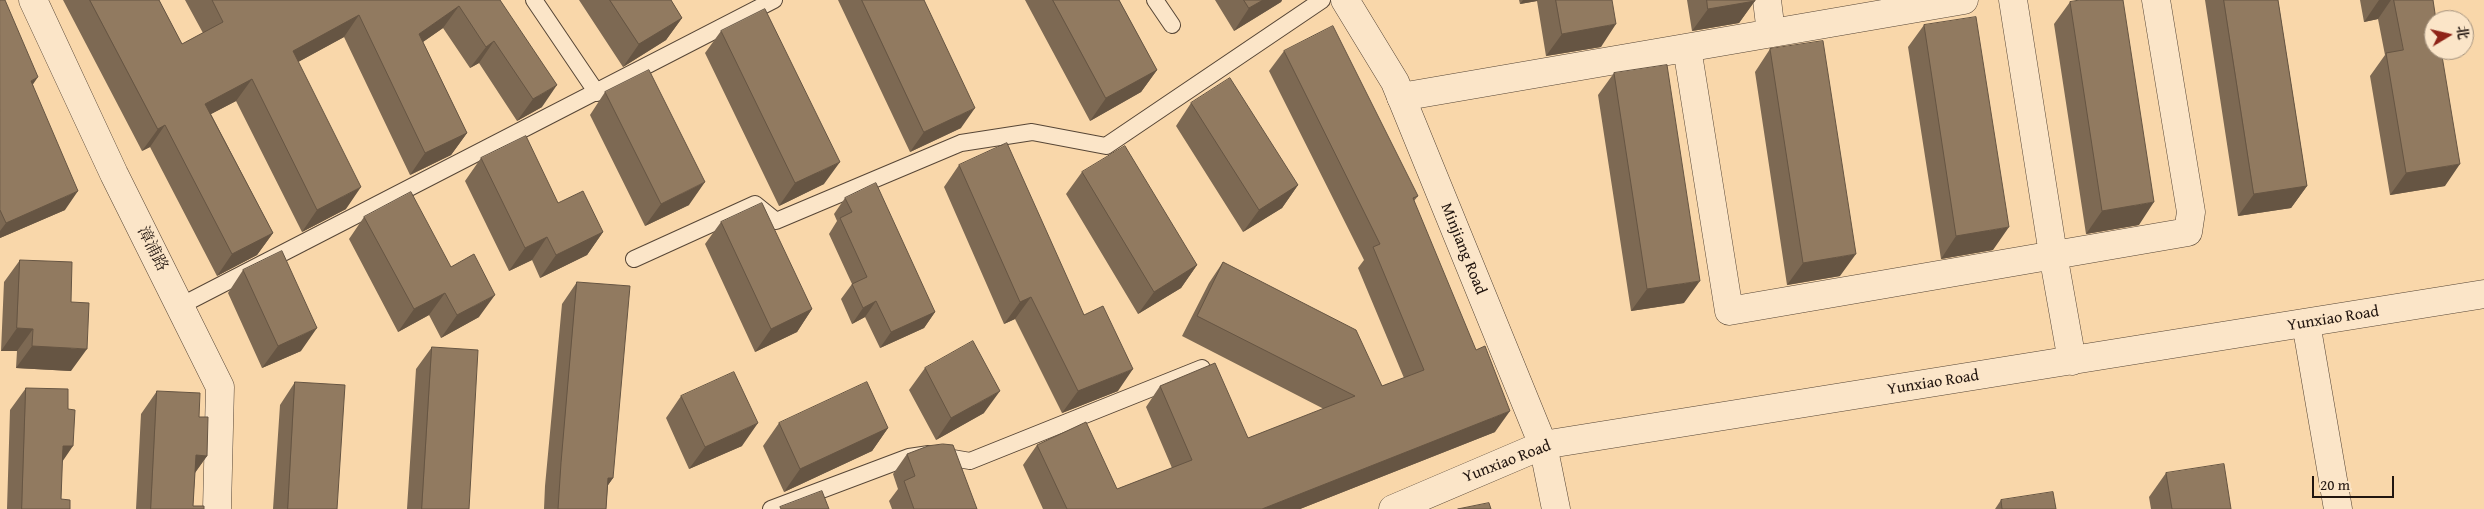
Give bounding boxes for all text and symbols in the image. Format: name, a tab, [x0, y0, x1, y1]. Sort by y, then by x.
north arrow	[2424, 10, 2474, 60]
text: 北	[2452, 24, 2474, 41]
street label: Minjiang Road	[1436, 200, 1490, 298]
street label: 漳浦路	[133, 223, 171, 275]
street label: Yunxiao Road	[2286, 302, 2380, 336]
street label: Yunxiao Road	[1886, 366, 1980, 400]
street label: Yunxiao Road	[1460, 436, 1554, 488]
scale bar	[2314, 466, 2396, 498]
text: 20 m	[2320, 474, 2350, 495]

